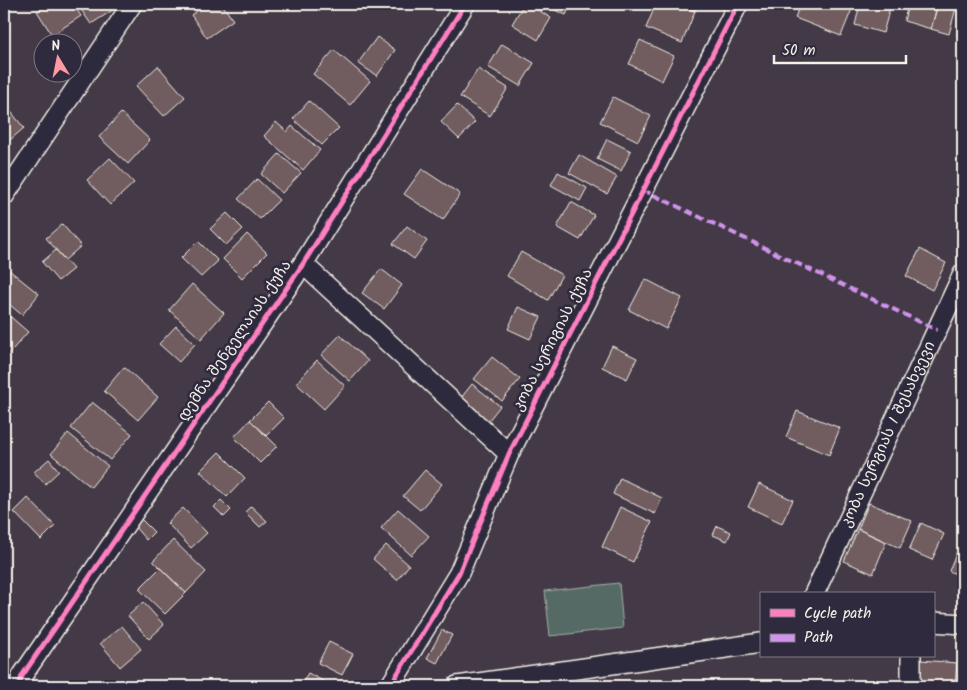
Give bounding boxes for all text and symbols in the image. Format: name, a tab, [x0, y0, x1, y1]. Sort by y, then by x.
north arrow	[32, 32, 82, 82]
scale bar	[774, 32, 907, 64]
text: N	[50, 35, 62, 58]
text: 50 m	[782, 39, 816, 63]
street label: დემნა შენგელაიას ქუჩა	[172, 256, 298, 426]
street label: კობა სერიგიას ქუჩა	[507, 264, 599, 416]
street label: კობა სერგიას I შესახვევი	[835, 337, 942, 532]
legend	[760, 592, 934, 658]
text: Cycle path	[804, 602, 871, 626]
text: Path	[804, 626, 833, 650]

